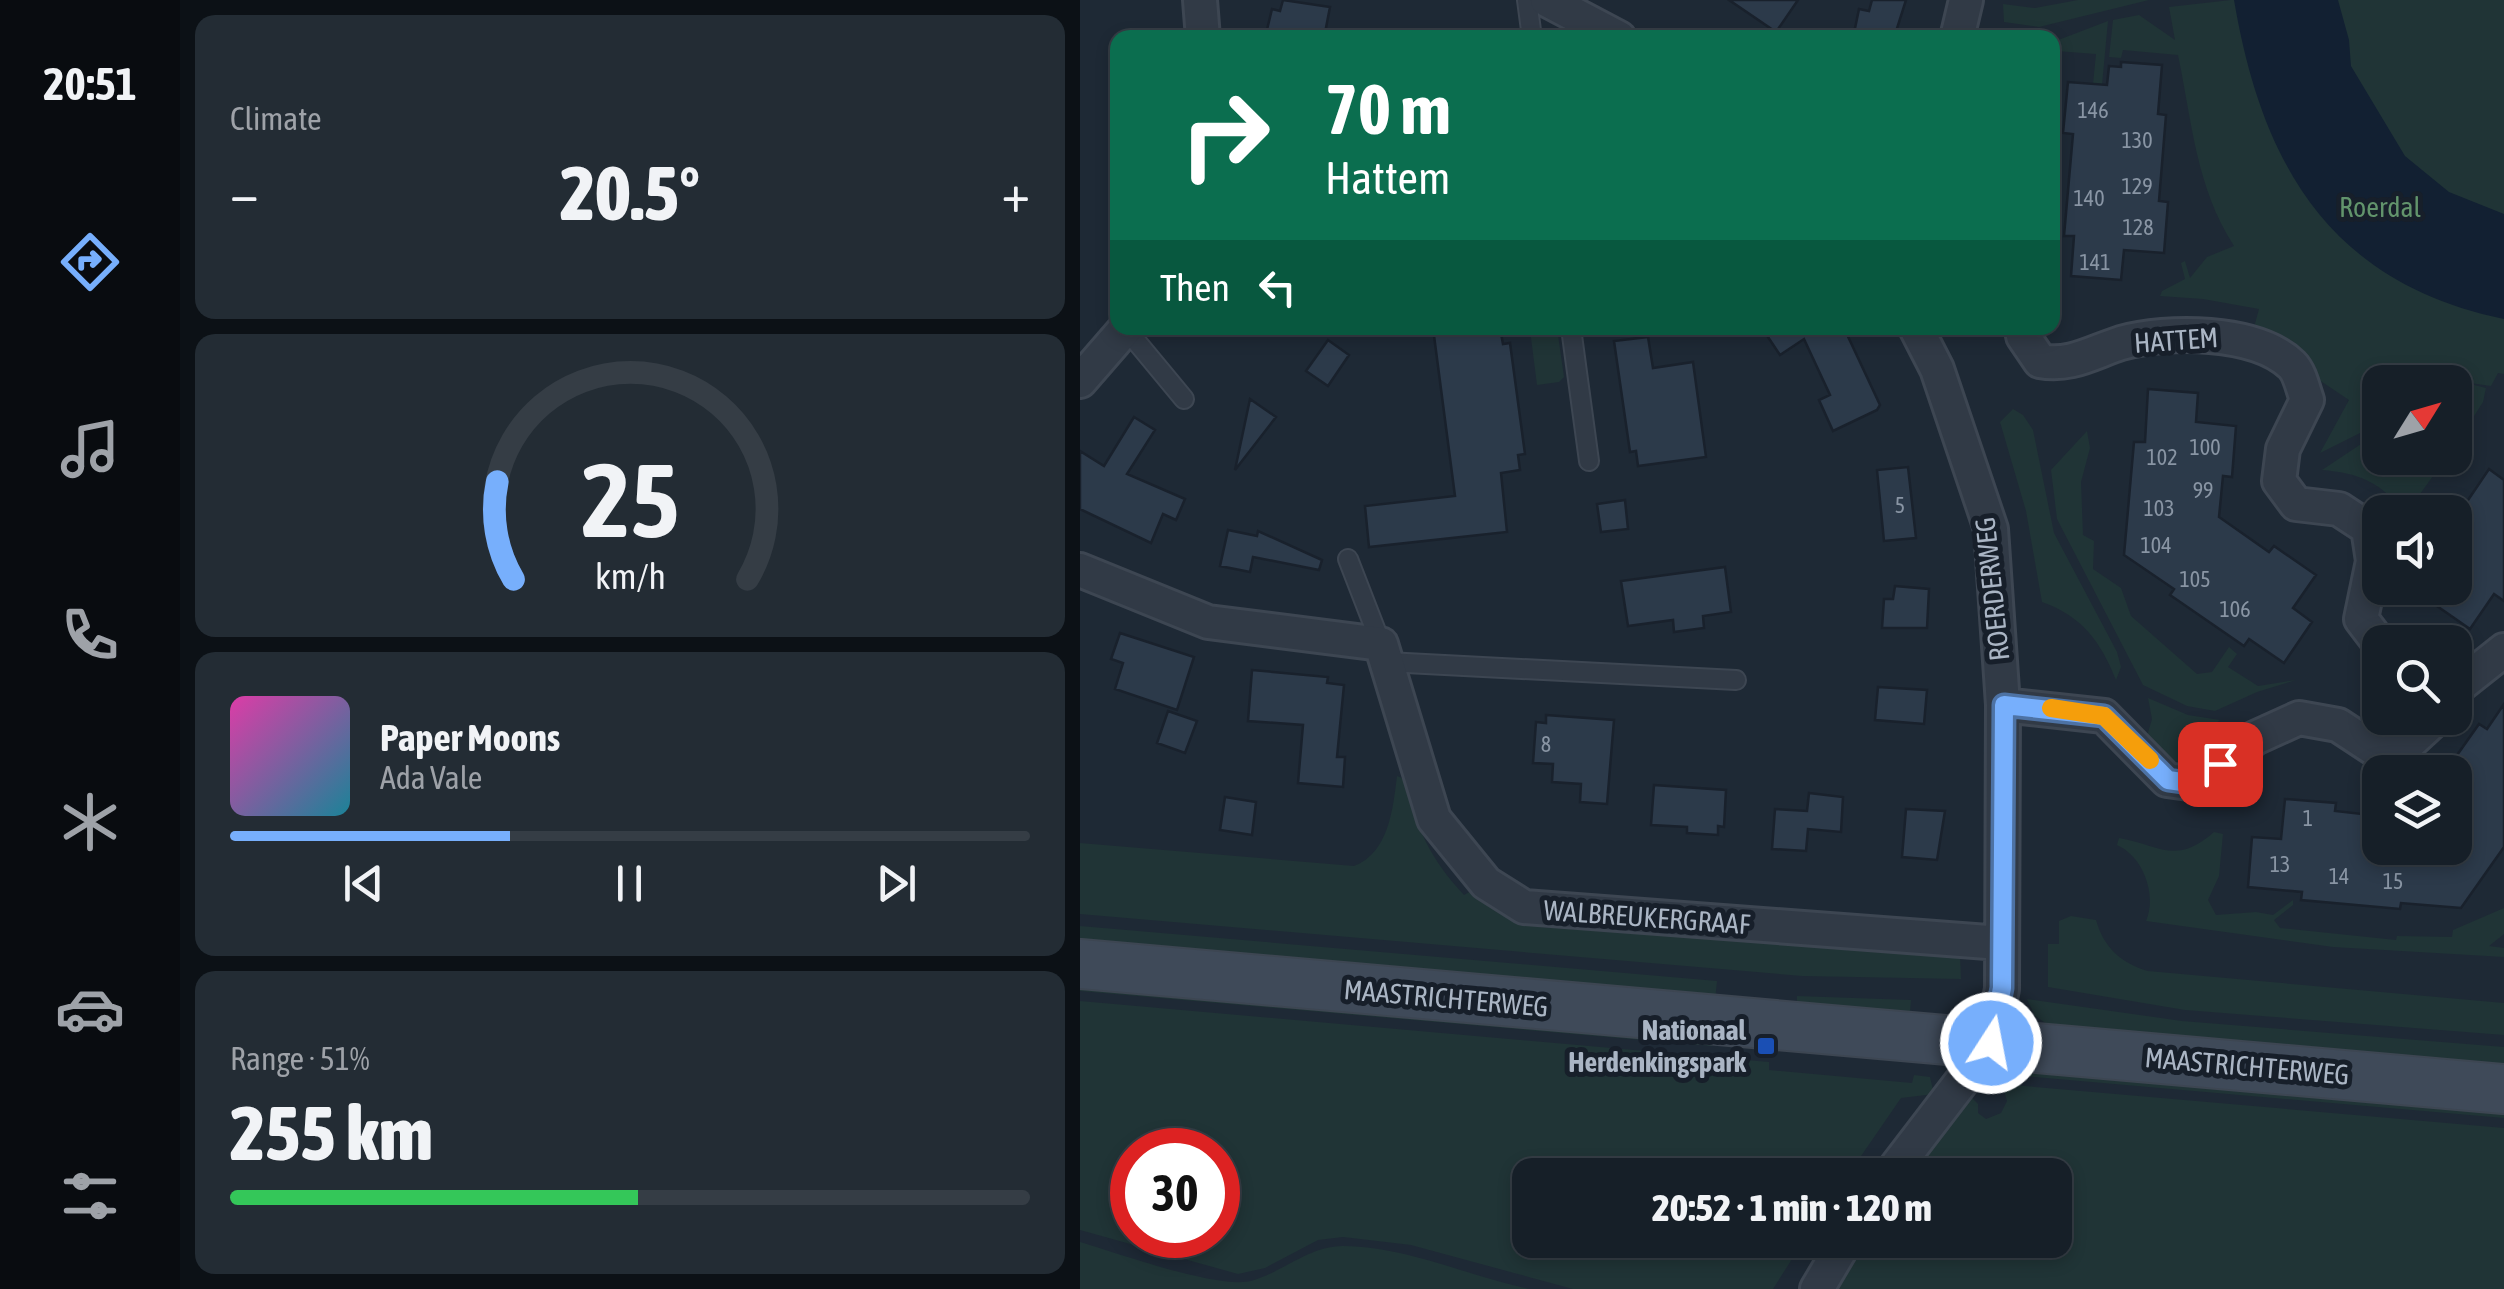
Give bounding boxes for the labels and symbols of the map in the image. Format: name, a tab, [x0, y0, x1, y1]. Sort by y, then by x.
house number: 146	[2077, 97, 2109, 123]
house number: 130	[2121, 127, 2153, 153]
house number: 129	[2121, 173, 2153, 199]
house number: 140	[2073, 185, 2105, 211]
park label: Roerdal	[2339, 191, 2421, 223]
house number: 128	[2122, 214, 2154, 240]
house number: 141	[2079, 249, 2111, 275]
street label: HATTEM	[2133, 321, 2219, 359]
north arrow	[2362, 365, 2472, 475]
house number: 100	[2189, 434, 2221, 460]
house number: 102	[2146, 444, 2178, 470]
house number: 99	[2193, 477, 2213, 503]
house number: 5	[1895, 492, 1905, 518]
house number: 103	[2143, 495, 2175, 521]
street label: ROERDERWEG	[1969, 516, 2015, 662]
house number: 104	[2140, 532, 2172, 558]
house number: 105	[2179, 566, 2211, 592]
house number: 106	[2219, 596, 2251, 622]
pin	[2178, 722, 2263, 807]
house number: 8	[1541, 731, 1551, 757]
house number: 1	[2303, 805, 2313, 831]
house number: 13	[2270, 851, 2290, 877]
house number: 14	[2329, 863, 2349, 889]
house number: 15	[2383, 868, 2403, 894]
street label: WALBREUKERGRAAF	[1543, 894, 1751, 940]
street label: MAASTRICHTERWEG	[1342, 973, 1550, 1023]
position arrow	[1939, 991, 2043, 1095]
place label: Nationaal Herdenkingspark	[1568, 1014, 1747, 1078]
marker: Nationaal Herdenkingspark	[1755, 1035, 1777, 1057]
street label: MAASTRICHTERWEG	[2143, 1041, 2351, 1091]
speed limit sign: 30	[1110, 1128, 1240, 1258]

